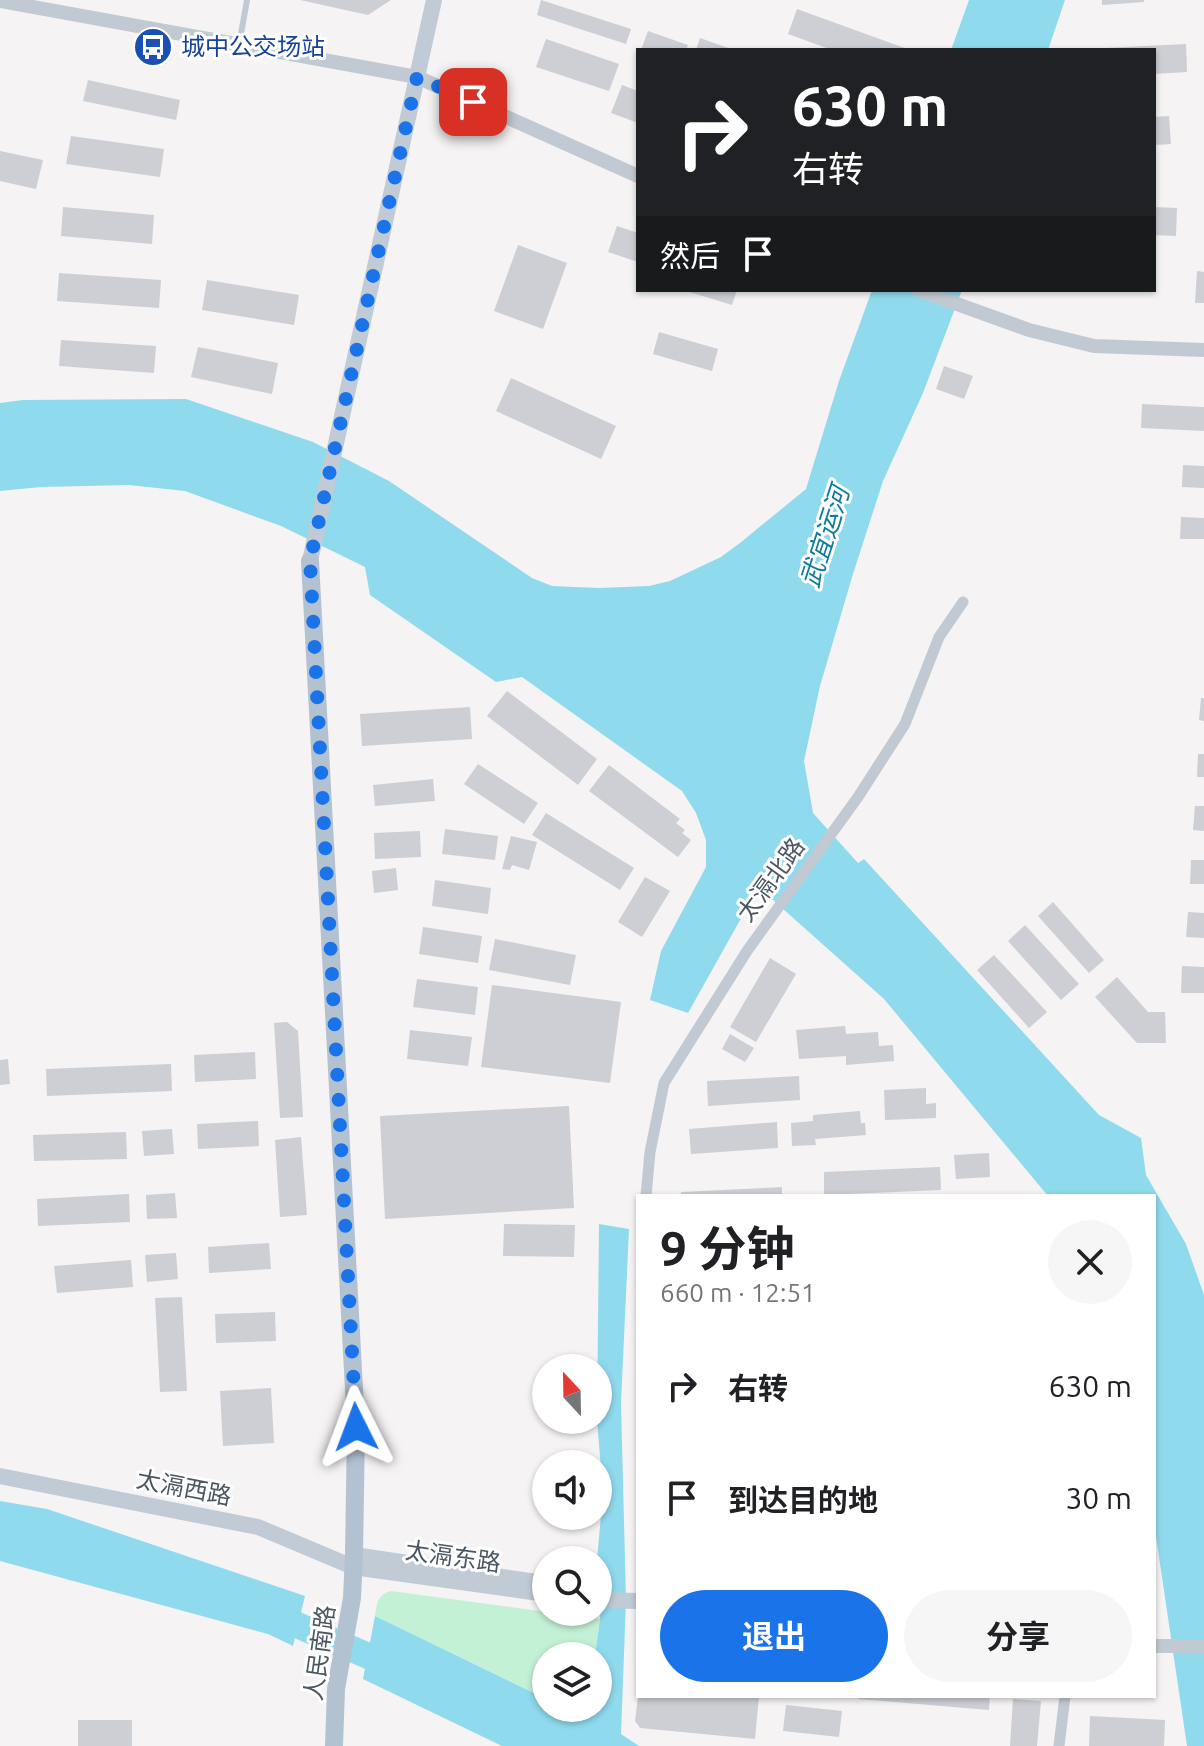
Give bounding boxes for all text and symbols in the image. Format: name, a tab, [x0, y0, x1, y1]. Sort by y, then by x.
bus stop icon: 城中公交场站	[132, 26, 174, 68]
place label: 城中公交场站	[181, 33, 325, 60]
pin	[439, 68, 507, 136]
text: 630 m	[792, 74, 948, 137]
icon: arrive	[451, 80, 495, 124]
icon: right	[660, 80, 764, 184]
text: 右转	[792, 148, 864, 189]
icon: arrive	[736, 232, 780, 276]
text: 然后	[660, 239, 720, 273]
water label: 武宜运河	[795, 478, 856, 591]
street label: 太滆北路	[731, 833, 810, 926]
button: close	[1048, 1220, 1132, 1304]
text: 9 分钟	[660, 1221, 794, 1275]
text: 660 m · 12:51	[660, 1278, 816, 1307]
north arrow	[532, 1354, 612, 1434]
map controls	[532, 1354, 612, 1722]
icon: right	[660, 1364, 704, 1408]
text: 630 m	[1048, 1369, 1132, 1403]
text: 右转	[728, 1371, 788, 1405]
position arrow	[314, 1385, 398, 1469]
button: sound	[532, 1450, 612, 1530]
street label: 太滆西路	[134, 1465, 234, 1510]
icon: arrive	[660, 1476, 704, 1520]
text: 30 m	[1065, 1481, 1132, 1515]
text: 到达目的地	[728, 1483, 878, 1517]
street label: 太滆东路	[404, 1536, 502, 1577]
button: search	[532, 1546, 612, 1626]
button: 退出	[660, 1590, 888, 1682]
button: 分享	[904, 1590, 1132, 1682]
street label: 人民南路	[299, 1604, 340, 1702]
button: layers	[532, 1642, 612, 1722]

